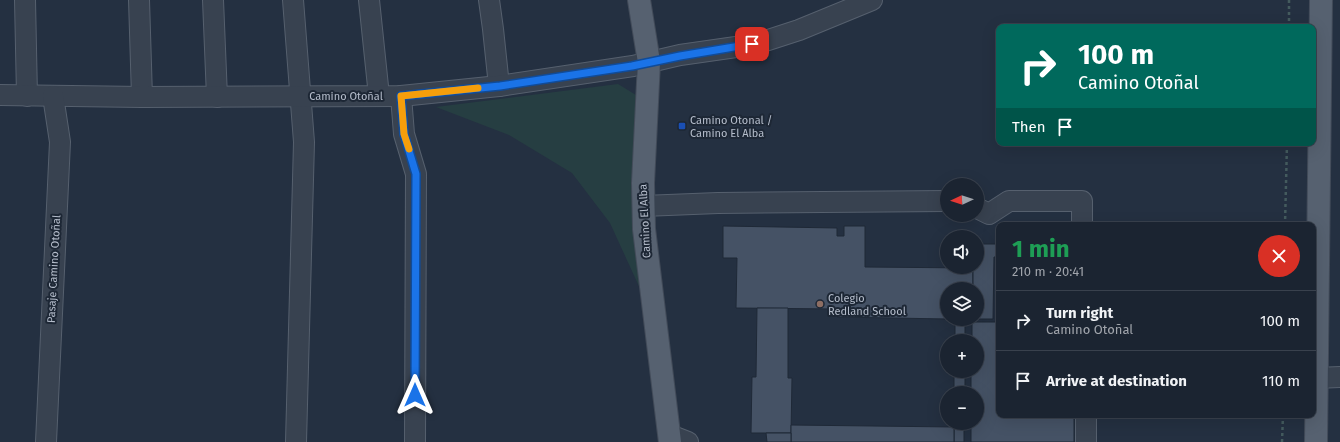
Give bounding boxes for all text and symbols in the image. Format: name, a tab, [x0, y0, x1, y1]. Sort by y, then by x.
pin	[735, 27, 769, 61]
icon: arrive	[741, 33, 763, 55]
text: 100 m	[1078, 38, 1154, 71]
icon: right	[1012, 40, 1064, 92]
text: Camino Otoñal	[1078, 72, 1199, 94]
street label: Camino Otoñal	[309, 90, 383, 103]
place label: Camino Otonal / Camino El Alba	[690, 114, 772, 140]
icon: arrive	[1054, 116, 1076, 138]
text: Then	[1012, 118, 1046, 136]
marker: Camino Otonal / Camino El Alba	[677, 121, 687, 131]
north arrow	[940, 178, 984, 222]
map controls	[940, 178, 984, 430]
street label: Camino El Alba	[637, 184, 653, 258]
street label: Pasaje Camino Otoñal	[45, 215, 63, 323]
button: sound	[940, 230, 984, 274]
text: 1 min	[1012, 235, 1070, 263]
button: close	[1258, 235, 1300, 277]
text: 210 m · 20:41	[1012, 264, 1084, 279]
button: layers	[940, 282, 984, 326]
place label: Colegio Redland School	[828, 292, 906, 318]
marker: Colegio Redland School	[815, 299, 825, 309]
text: Turn right	[1046, 304, 1113, 322]
icon: right	[1012, 310, 1034, 332]
text: 100 m	[1260, 312, 1300, 330]
text: Camino Otoñal	[1046, 322, 1133, 337]
button: +	[940, 334, 984, 378]
icon: arrive	[1012, 370, 1034, 392]
text: Arrive at destination	[1046, 372, 1187, 390]
text: 110 m	[1262, 372, 1300, 390]
position arrow	[394, 374, 436, 416]
button: −	[940, 386, 984, 430]

